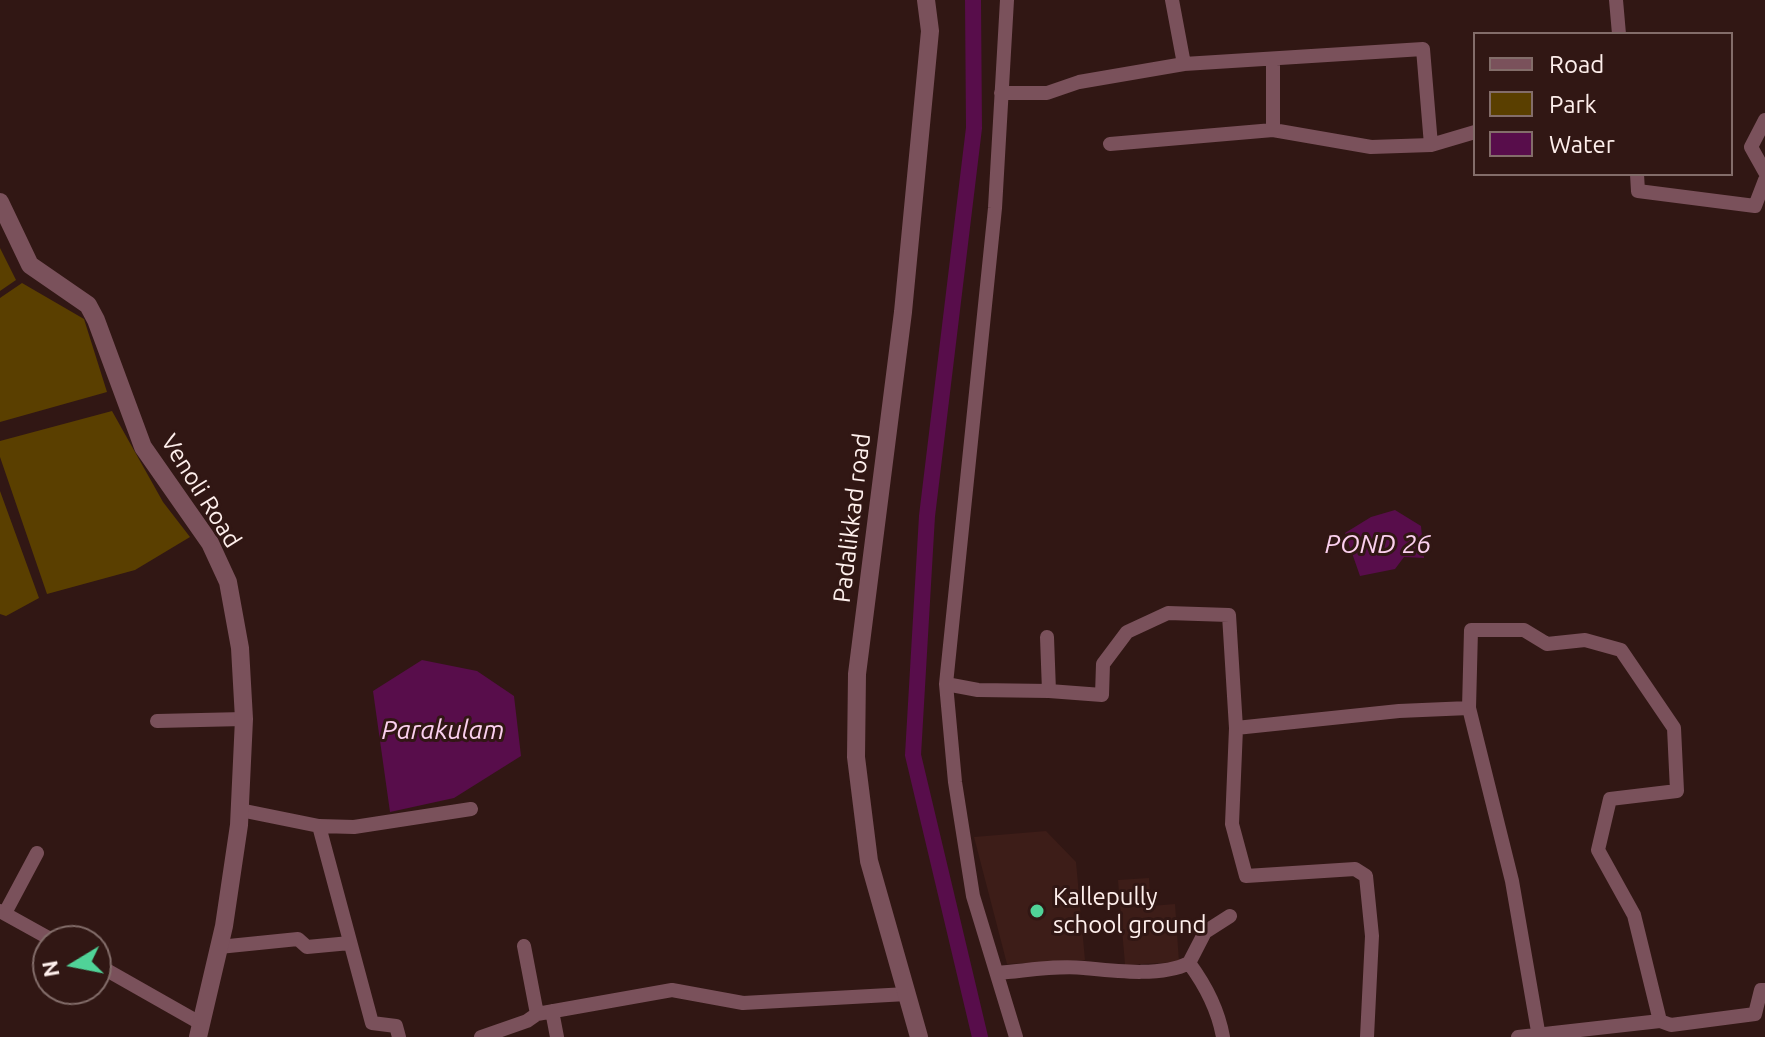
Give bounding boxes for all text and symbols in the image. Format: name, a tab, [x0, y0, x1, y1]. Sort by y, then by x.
legend	[1473, 32, 1733, 176]
text: Road	[1549, 51, 1604, 78]
text: Park	[1549, 91, 1597, 118]
text: Water	[1549, 131, 1615, 158]
street label: Venoli Road	[155, 429, 247, 553]
street label: Padalikkad road	[827, 432, 877, 604]
water label: POND 26	[1325, 528, 1431, 560]
water label: Parakulam	[382, 714, 504, 746]
place label: Kallepully school ground	[1053, 883, 1207, 939]
marker: Kallepully school ground	[1028, 902, 1046, 920]
north arrow	[32, 925, 112, 1005]
text: N	[36, 959, 64, 979]

